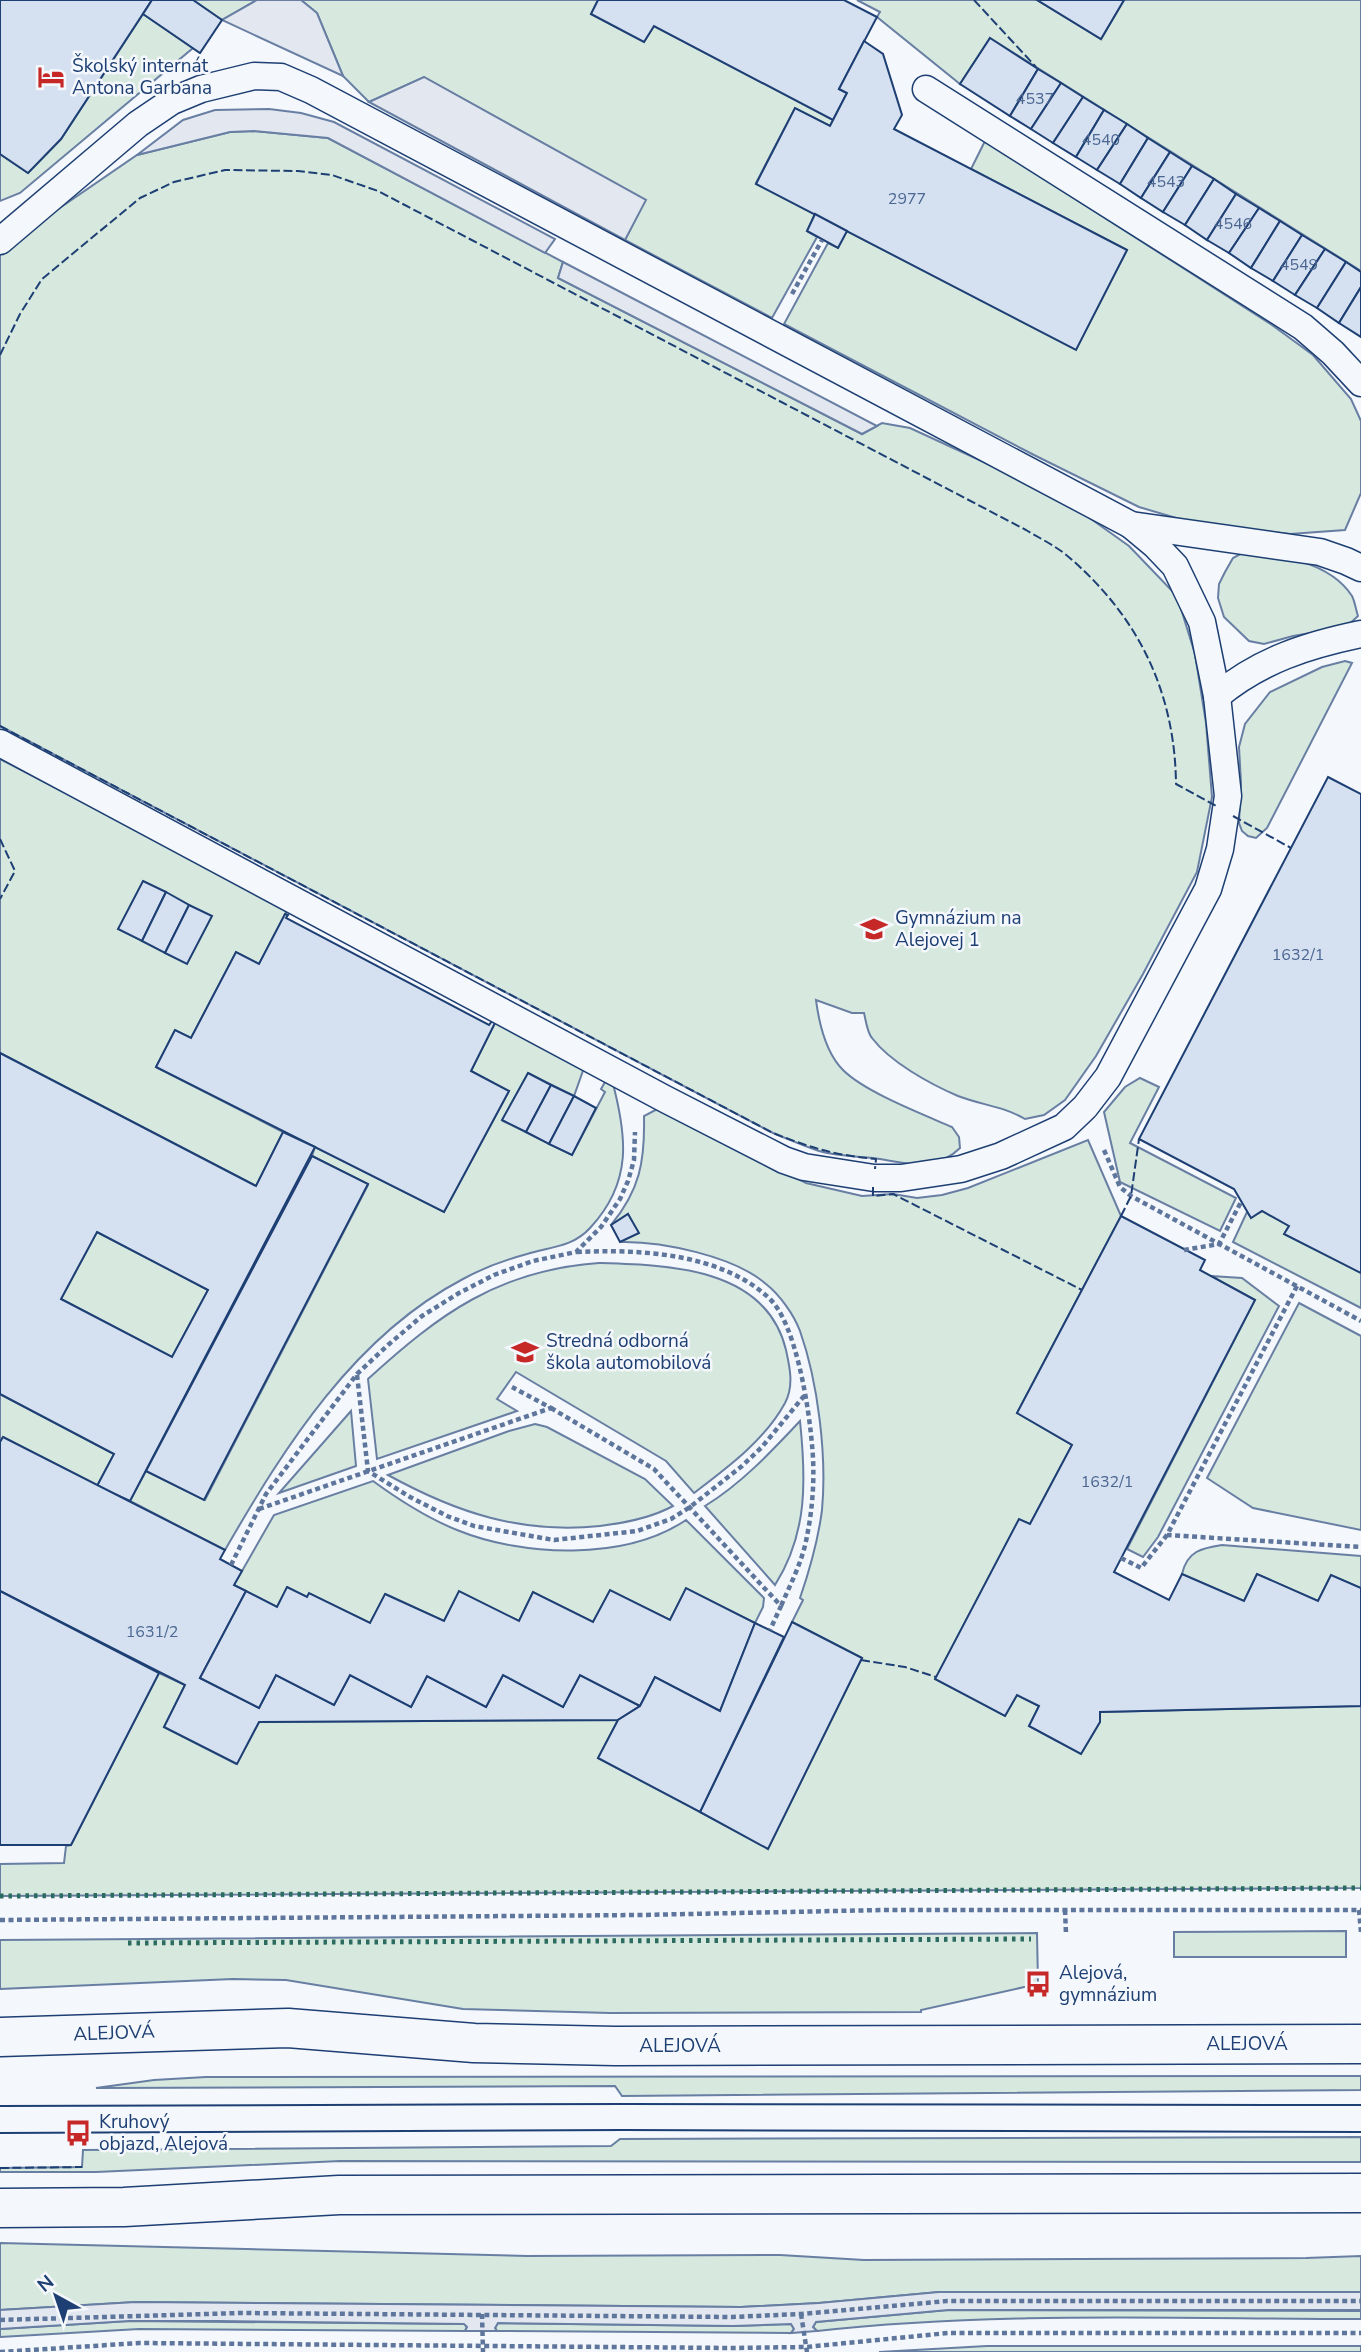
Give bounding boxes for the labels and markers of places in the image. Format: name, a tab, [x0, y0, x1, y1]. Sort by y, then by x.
place label: Školský internát Antona Garbana	[72, 53, 212, 101]
hotel icon: Školský internát Antona Garbana	[36, 62, 66, 92]
place label: Gymnázium na Alejovej 1	[895, 905, 1022, 953]
school or university icon: Gymnázium na Alejovej 1	[859, 914, 889, 944]
place label: Stredná odborná škola automobilová	[546, 1328, 711, 1376]
school or university icon: Stredná odborná škola automobilová	[510, 1337, 540, 1367]
place label: Alejová, gymnázium	[1059, 1960, 1157, 2008]
bus stop icon: Alejová, gymnázium	[1023, 1969, 1053, 1999]
place label: Kruhový objazd, Alejová	[99, 2109, 228, 2157]
bus stop icon: Kruhový objazd, Alejová	[63, 2118, 93, 2148]

